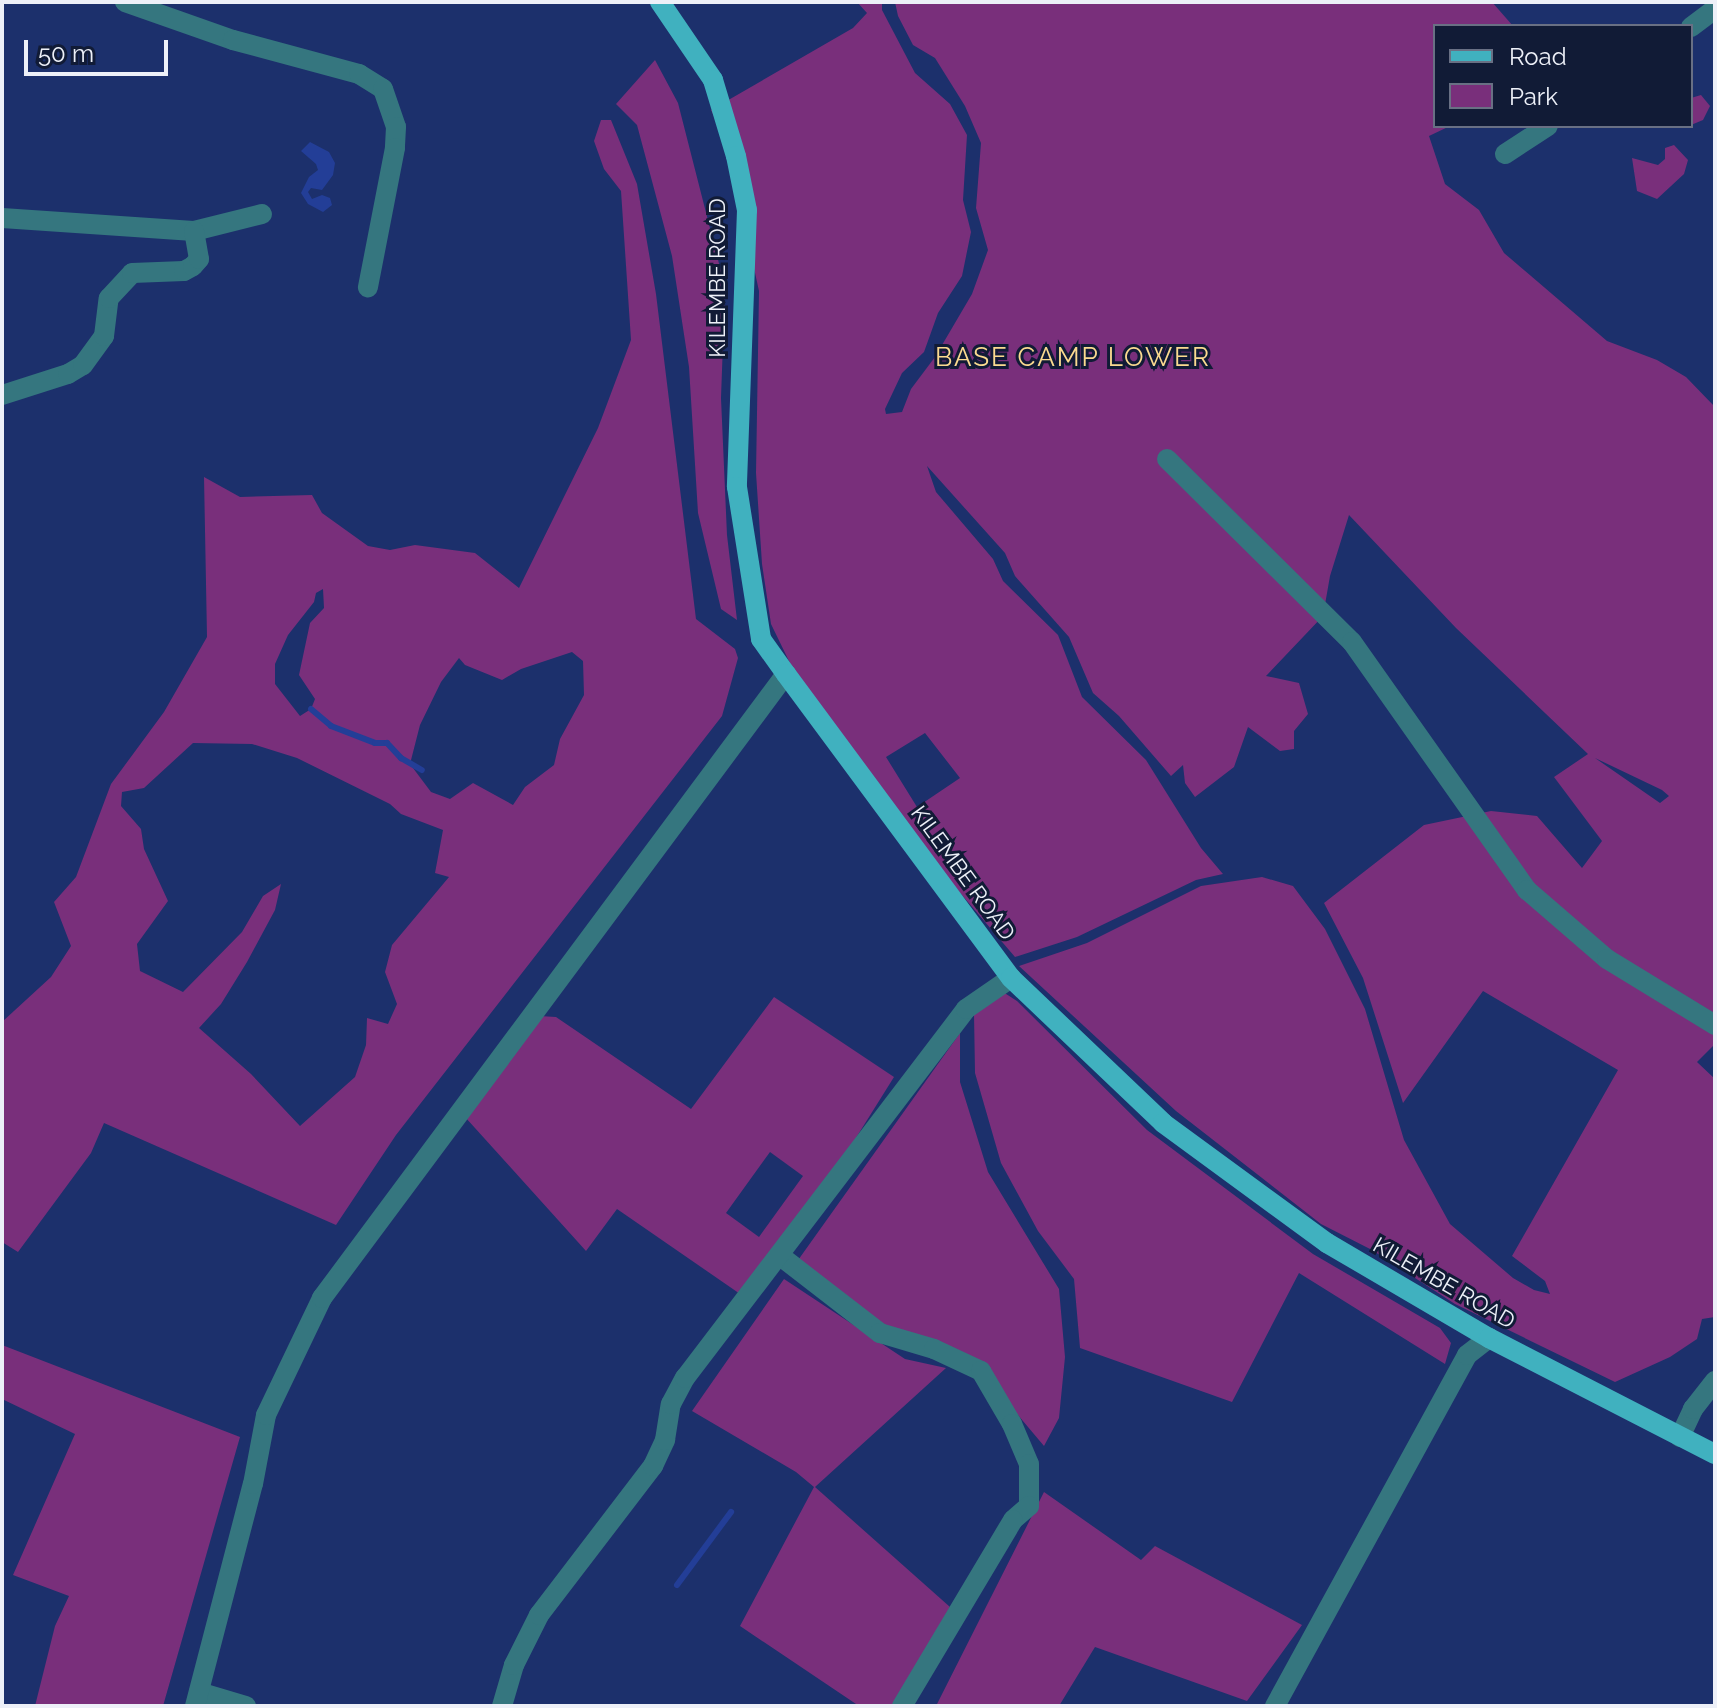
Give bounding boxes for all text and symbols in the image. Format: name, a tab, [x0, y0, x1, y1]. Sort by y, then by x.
scale bar	[28, 24, 172, 74]
legend	[1433, 24, 1693, 128]
text: 50 m	[38, 39, 94, 68]
text: Road	[1509, 42, 1567, 71]
text: Park	[1509, 82, 1558, 111]
street label: KILEMBE ROAD	[705, 198, 731, 358]
district label: BASE CAMP LOWER	[935, 342, 1211, 374]
street label: KILEMBE ROAD	[905, 801, 1021, 945]
street label: KILEMBE ROAD	[1368, 1232, 1520, 1334]

